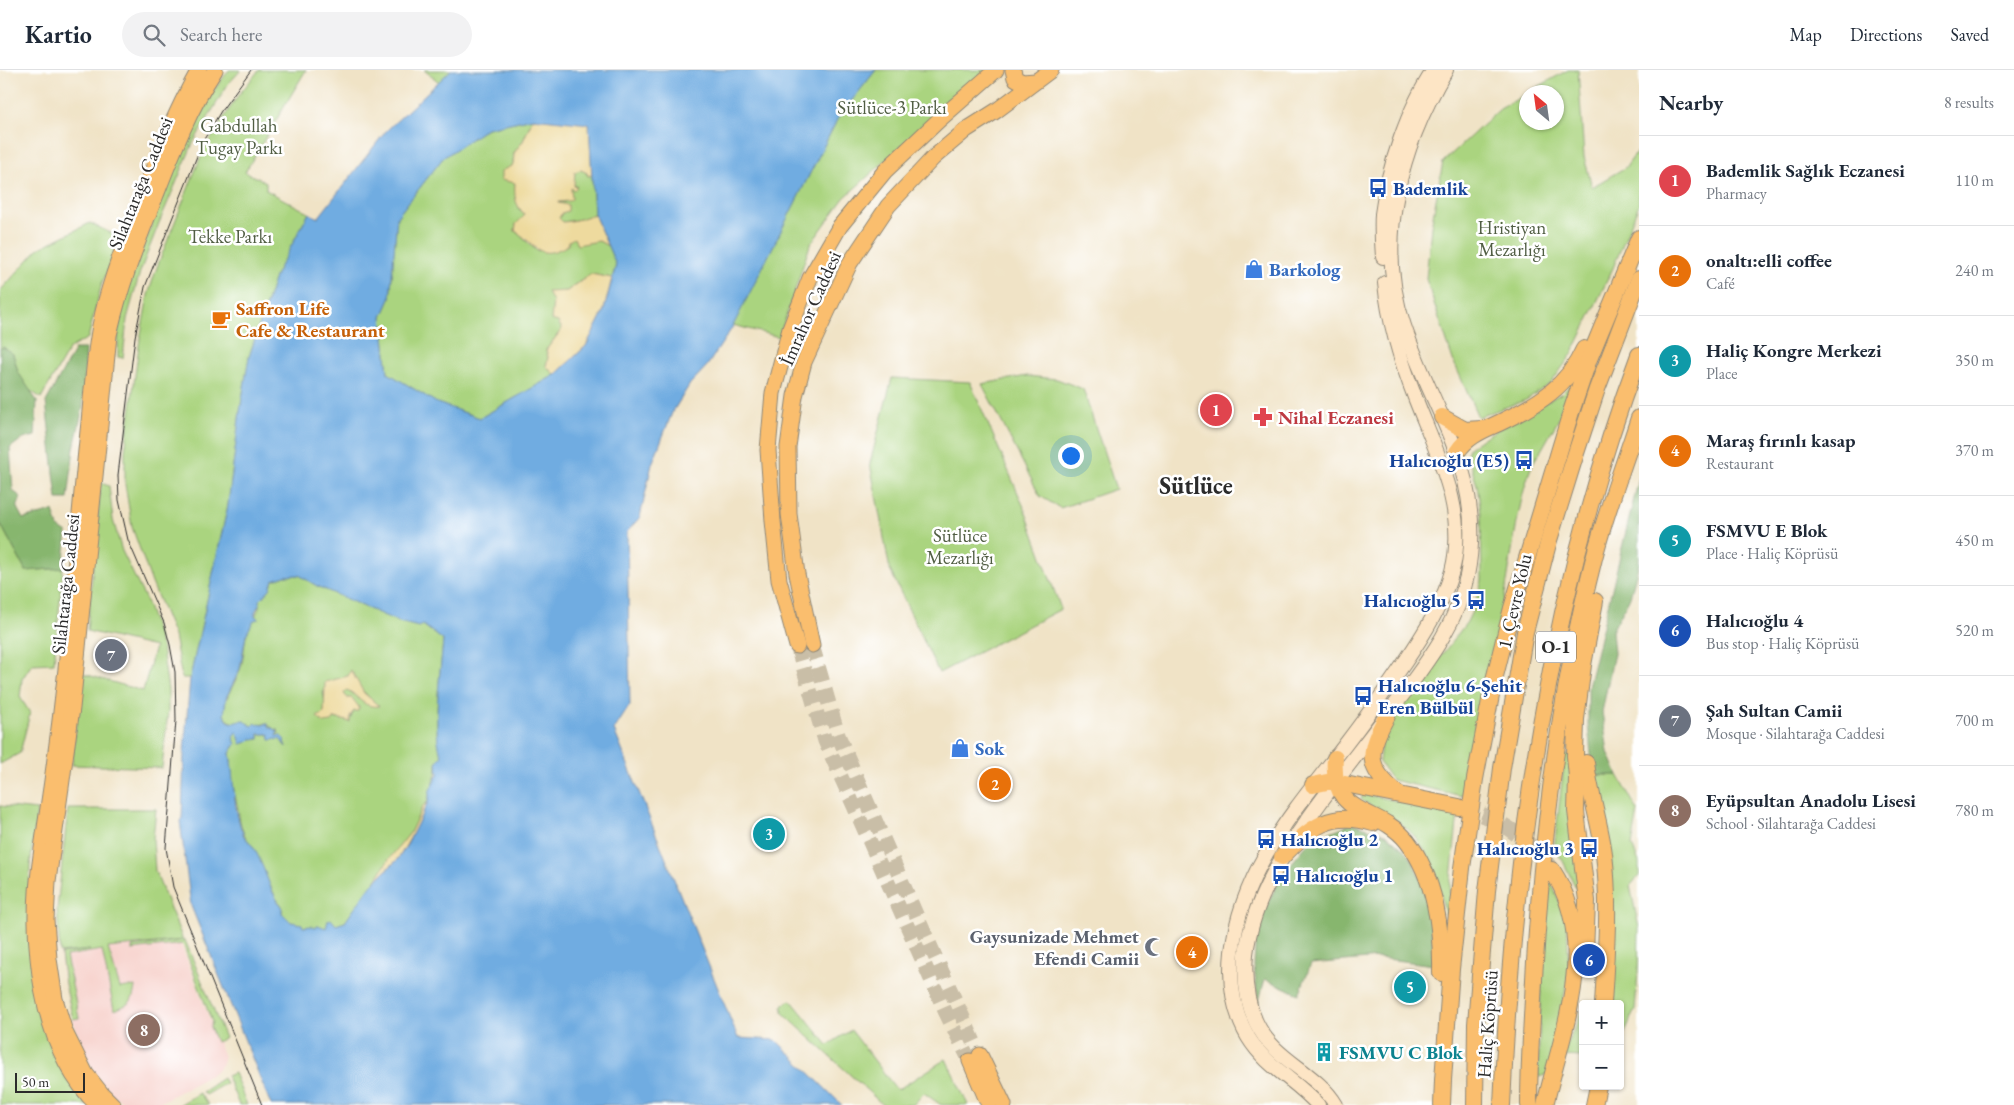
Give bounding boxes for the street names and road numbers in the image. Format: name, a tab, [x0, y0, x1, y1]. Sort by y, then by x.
street label: Silahtarağa Caddesi	[102, 113, 179, 253]
street label: İmrahor Caddesi	[774, 247, 847, 369]
street label: Silahtarağa Caddesi	[46, 512, 85, 655]
street label: 1. Çevre Yolu	[1491, 551, 1538, 651]
road number: O-1	[1536, 632, 1576, 662]
street label: Haliç Köprüsü	[1471, 969, 1504, 1079]

